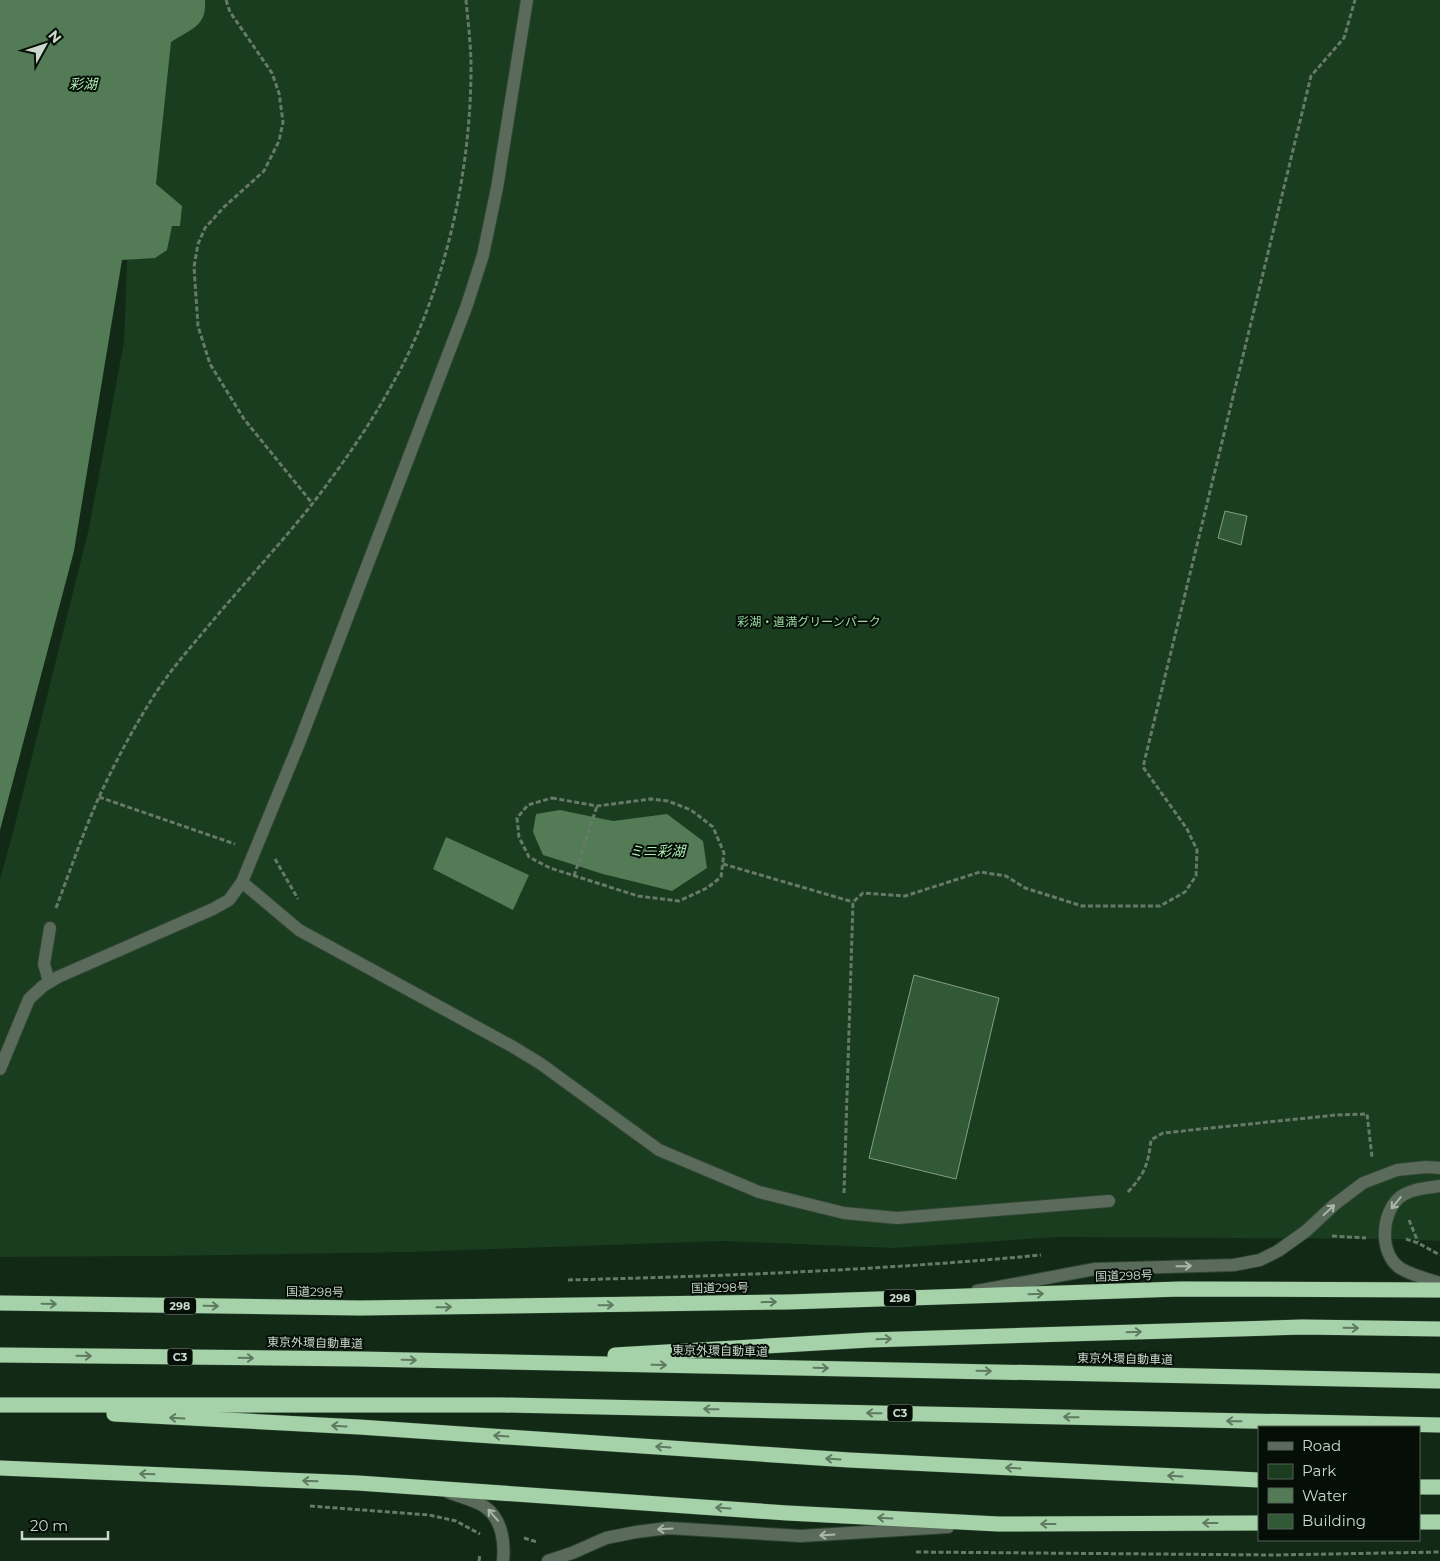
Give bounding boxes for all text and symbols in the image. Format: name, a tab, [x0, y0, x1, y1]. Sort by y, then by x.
north arrow	[20, 20, 70, 70]
text: N	[44, 27, 65, 47]
water label: 彩湖	[69, 75, 99, 93]
park label: 彩湖・道満グリーンパーク	[737, 614, 881, 629]
water label: ミニ彩湖	[629, 842, 687, 860]
one-way arrow	[1391, 1197, 1402, 1210]
one-way arrow	[1322, 1204, 1335, 1216]
one-way arrow	[1176, 1261, 1192, 1271]
street label: 国道298号	[1095, 1267, 1153, 1284]
street label: 国道298号	[691, 1279, 749, 1296]
street label: 国道298号	[286, 1283, 344, 1300]
one-way arrow	[1028, 1289, 1044, 1299]
road number: 298	[884, 1290, 916, 1306]
one-way arrow	[760, 1297, 777, 1307]
road number: 298	[164, 1298, 196, 1314]
one-way arrow	[40, 1299, 56, 1309]
one-way arrow	[598, 1300, 614, 1309]
one-way arrow	[202, 1301, 219, 1311]
one-way arrow	[436, 1302, 452, 1312]
one-way arrow	[1342, 1323, 1359, 1333]
one-way arrow	[1126, 1327, 1142, 1337]
street label: 東京外環自動車道	[267, 1334, 363, 1351]
one-way arrow	[876, 1335, 892, 1344]
street label: 東京外環自動車道	[672, 1342, 768, 1359]
road number: C3	[168, 1348, 192, 1365]
street label: 東京外環自動車道	[1077, 1350, 1173, 1367]
one-way arrow	[75, 1351, 91, 1361]
one-way arrow	[238, 1353, 254, 1363]
one-way arrow	[400, 1355, 417, 1365]
one-way arrow	[650, 1360, 667, 1370]
one-way arrow	[813, 1363, 829, 1373]
one-way arrow	[975, 1367, 991, 1376]
one-way arrow	[704, 1405, 720, 1414]
road number: C3	[888, 1405, 912, 1422]
one-way arrow	[866, 1408, 882, 1418]
one-way arrow	[1064, 1412, 1080, 1422]
one-way arrow	[169, 1413, 185, 1422]
one-way arrow	[1226, 1416, 1242, 1426]
one-way arrow	[331, 1421, 347, 1430]
legend	[1258, 1426, 1420, 1541]
one-way arrow	[494, 1432, 510, 1441]
text: Road	[1302, 1436, 1341, 1455]
one-way arrow	[656, 1442, 672, 1451]
one-way arrow	[825, 1454, 841, 1463]
text: Park	[1302, 1461, 1336, 1480]
one-way arrow	[1005, 1464, 1021, 1473]
one-way arrow	[139, 1470, 155, 1479]
one-way arrow	[1167, 1472, 1183, 1481]
one-way arrow	[302, 1476, 318, 1486]
text: Water	[1302, 1486, 1348, 1505]
one-way arrow	[715, 1504, 731, 1513]
scale bar	[22, 1508, 109, 1540]
one-way arrow	[487, 1509, 498, 1522]
text: Building	[1302, 1511, 1366, 1530]
one-way arrow	[877, 1513, 893, 1522]
text: 20 m	[30, 1516, 68, 1535]
one-way arrow	[1202, 1518, 1218, 1528]
one-way arrow	[1040, 1519, 1056, 1529]
one-way arrow	[657, 1525, 673, 1534]
one-way arrow	[819, 1530, 835, 1539]

